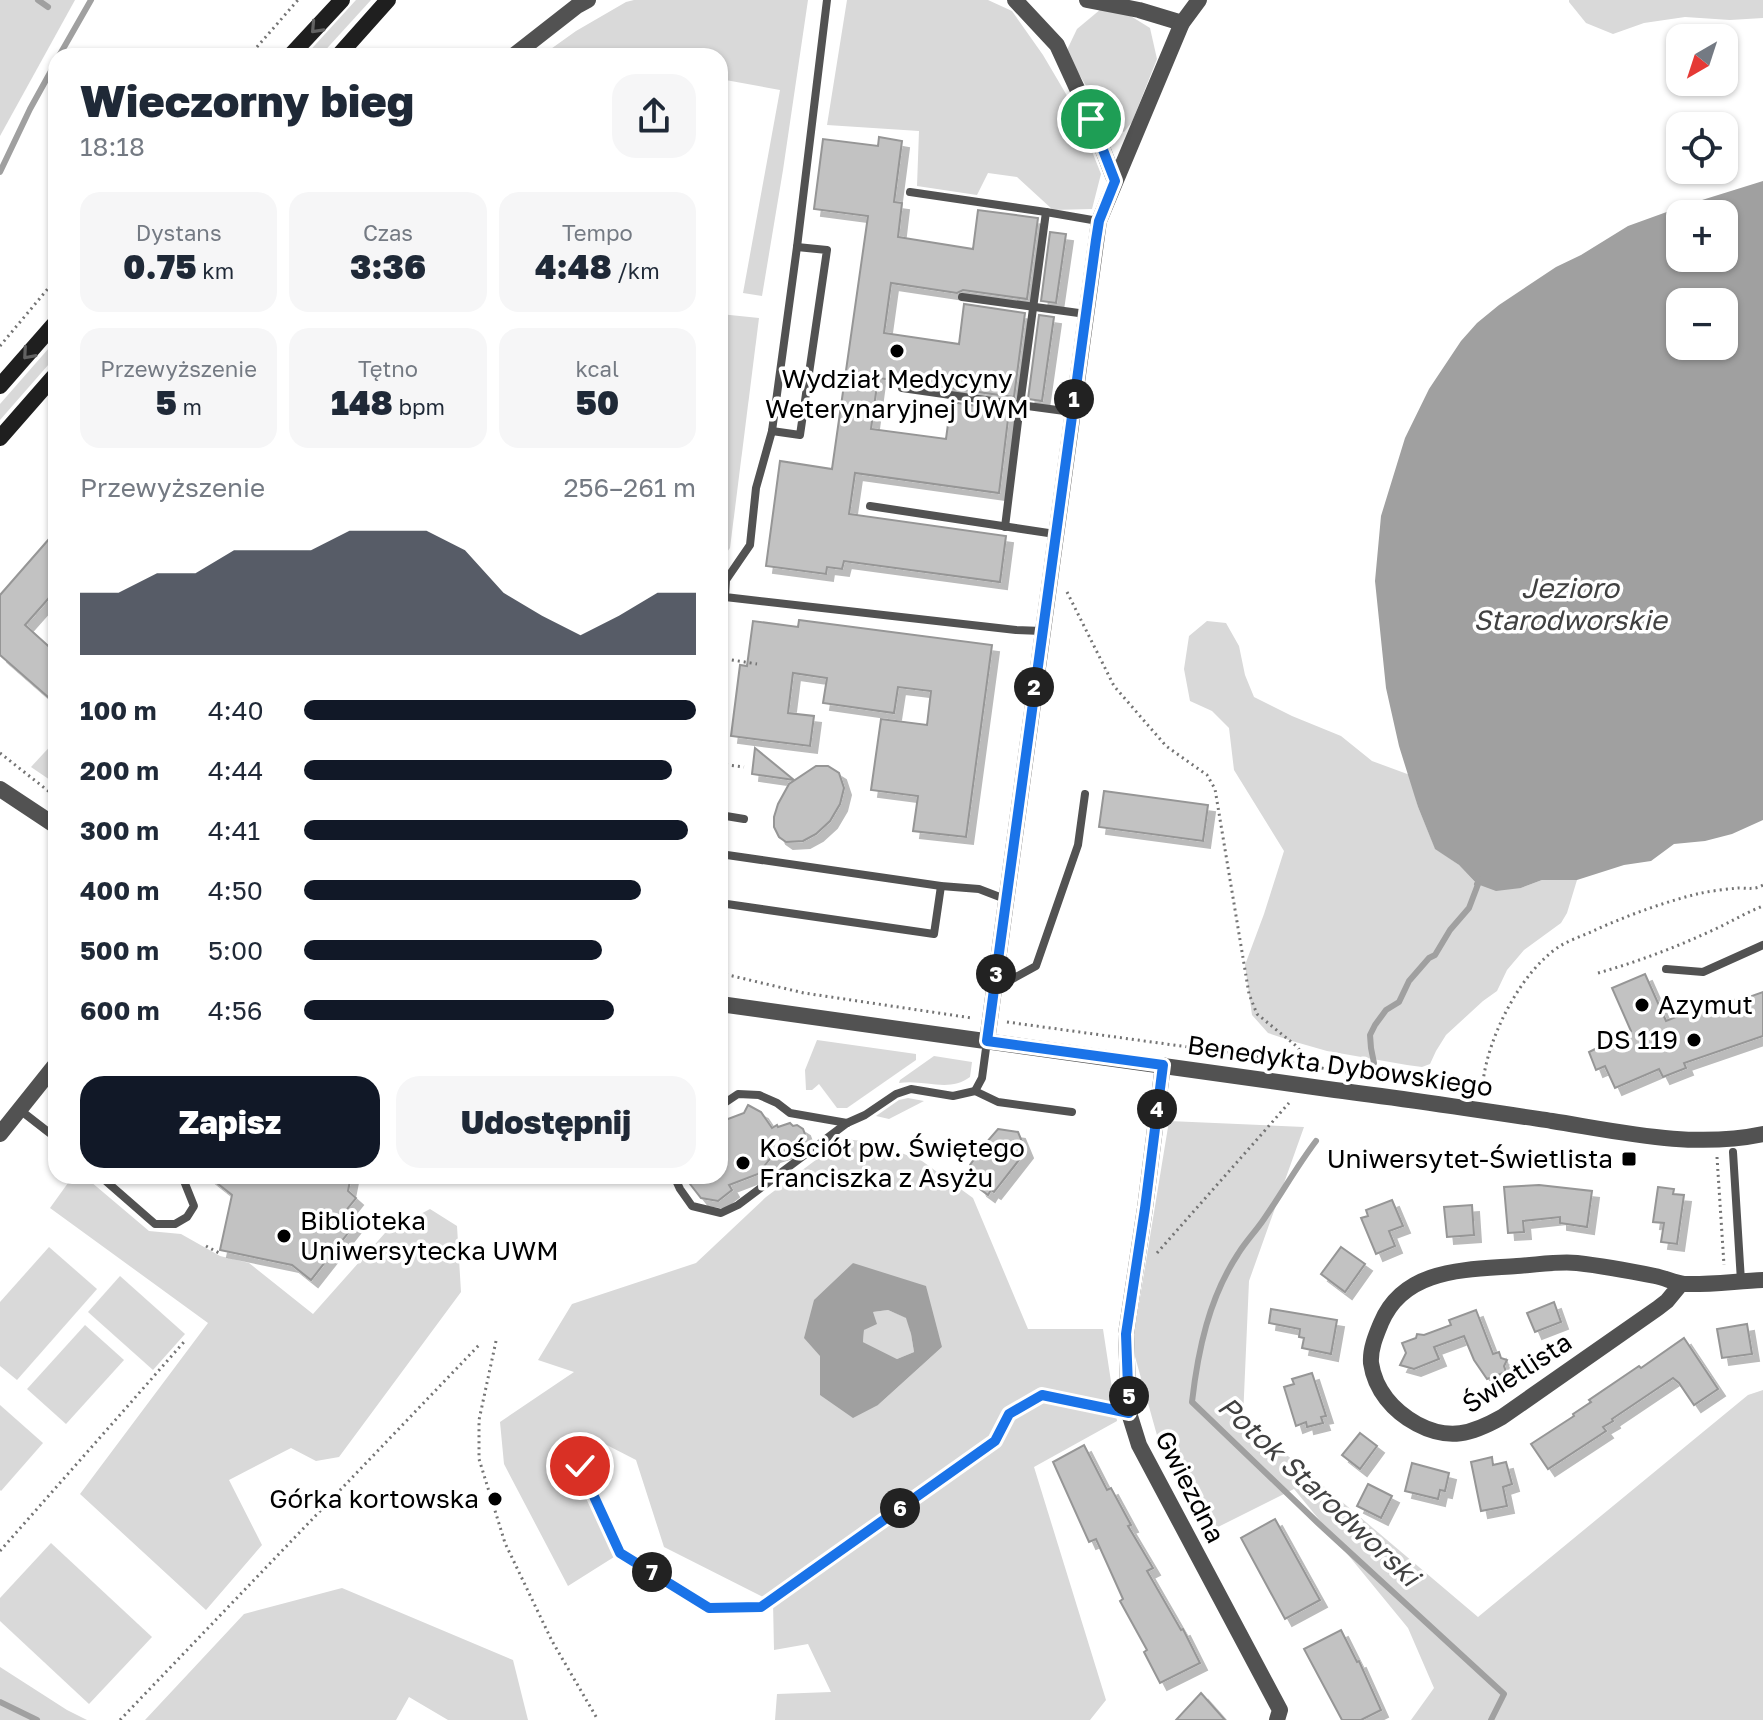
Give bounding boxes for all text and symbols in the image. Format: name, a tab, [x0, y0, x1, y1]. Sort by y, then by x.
one-way arrow	[310, 19, 325, 33]
north arrow	[1666, 24, 1738, 96]
map controls	[1666, 24, 1738, 360]
text: Wieczorny bieg	[80, 74, 414, 127]
button: share	[612, 74, 696, 158]
pin	[1057, 85, 1125, 153]
icon: arrive	[1069, 97, 1113, 141]
button: locate	[1666, 112, 1738, 184]
text: 18:18	[80, 131, 145, 162]
button: +	[1666, 200, 1738, 272]
text: Dystans	[136, 219, 222, 246]
text: Czas	[363, 219, 413, 246]
text: Tempo	[562, 219, 633, 246]
text: 0.75	[123, 246, 197, 286]
text: 3:36	[350, 246, 426, 286]
text: 4:48	[535, 246, 612, 286]
text: km	[197, 257, 234, 284]
text: /km	[612, 257, 660, 284]
button: −	[1666, 288, 1738, 360]
marker: Wydział Medycyny Weterynaryjnej UWM	[888, 342, 906, 360]
one-way arrow	[23, 344, 38, 359]
text: Przewyższenie	[100, 355, 257, 382]
text: Tętno	[358, 355, 418, 382]
text: kcal	[576, 355, 619, 382]
place label: Wydział Medycyny Weterynaryjnej UWM	[765, 363, 1029, 424]
pin: 1	[1054, 379, 1094, 419]
text: 5	[155, 382, 177, 422]
text: 148	[331, 382, 393, 422]
text: 50	[575, 382, 619, 422]
text: 1	[1068, 385, 1080, 412]
text: m	[177, 393, 202, 420]
text: bpm	[393, 393, 445, 420]
text: Przewyższenie	[80, 472, 265, 503]
text: 256–261 m	[563, 472, 696, 503]
water label: Jezioro Starodworskie	[1473, 571, 1669, 636]
pin: 2	[1014, 667, 1054, 707]
text: 2	[1027, 673, 1041, 700]
text: 100 m	[80, 695, 156, 726]
text: 4:40	[208, 695, 264, 726]
text: 200 m	[80, 755, 159, 786]
text: 4:44	[208, 755, 263, 786]
text: 300 m	[80, 815, 159, 846]
text: 4:41	[208, 815, 260, 846]
text: 400 m	[80, 875, 159, 906]
text: 4:50	[208, 875, 263, 906]
text: 500 m	[80, 935, 159, 966]
text: 5:00	[208, 935, 263, 966]
pin: 3	[976, 954, 1016, 994]
text: 3	[989, 960, 1003, 987]
place label: Azymut	[1658, 989, 1753, 1020]
text: 600 m	[80, 995, 160, 1026]
text: 4:56	[208, 995, 262, 1026]
marker: Azymut	[1633, 996, 1651, 1014]
place label: DS 119	[1596, 1024, 1678, 1055]
street label: Benedykta Dybowskiego	[1185, 1029, 1495, 1102]
marker: DS 119	[1685, 1031, 1703, 1049]
button: Zapisz	[80, 1076, 380, 1168]
button: Udostępnij	[396, 1076, 696, 1168]
pin: 4	[1137, 1089, 1177, 1129]
text: 4	[1150, 1095, 1164, 1122]
place label: Kościół pw. Świętego Franciszka z Asyżu	[759, 1132, 1025, 1193]
place label: Uniwersytet-Świetlista	[1327, 1143, 1613, 1174]
marker: Uniwersytet-Świetlista	[1620, 1150, 1638, 1168]
marker: Kościół pw. Świętego Franciszka z Asyżu	[734, 1154, 752, 1172]
place label: Biblioteka Uniwersytecka UWM	[300, 1205, 559, 1266]
marker: Biblioteka Uniwersytecka UWM	[275, 1227, 293, 1245]
street label: Świetlista	[1456, 1326, 1577, 1419]
pin: 5	[1109, 1376, 1149, 1416]
text: 5	[1122, 1382, 1136, 1409]
water label: Potok Starodworski	[1212, 1389, 1429, 1595]
street label: Gwiezdna	[1149, 1426, 1232, 1548]
pin	[546, 1432, 614, 1500]
icon: check	[558, 1444, 602, 1488]
place label: Górka kortowska	[269, 1483, 479, 1514]
pin: 6	[880, 1488, 920, 1528]
marker: Górka kortowska	[486, 1490, 504, 1508]
text: 6	[893, 1494, 907, 1521]
pin: 7	[632, 1552, 672, 1592]
text: 7	[646, 1558, 658, 1585]

